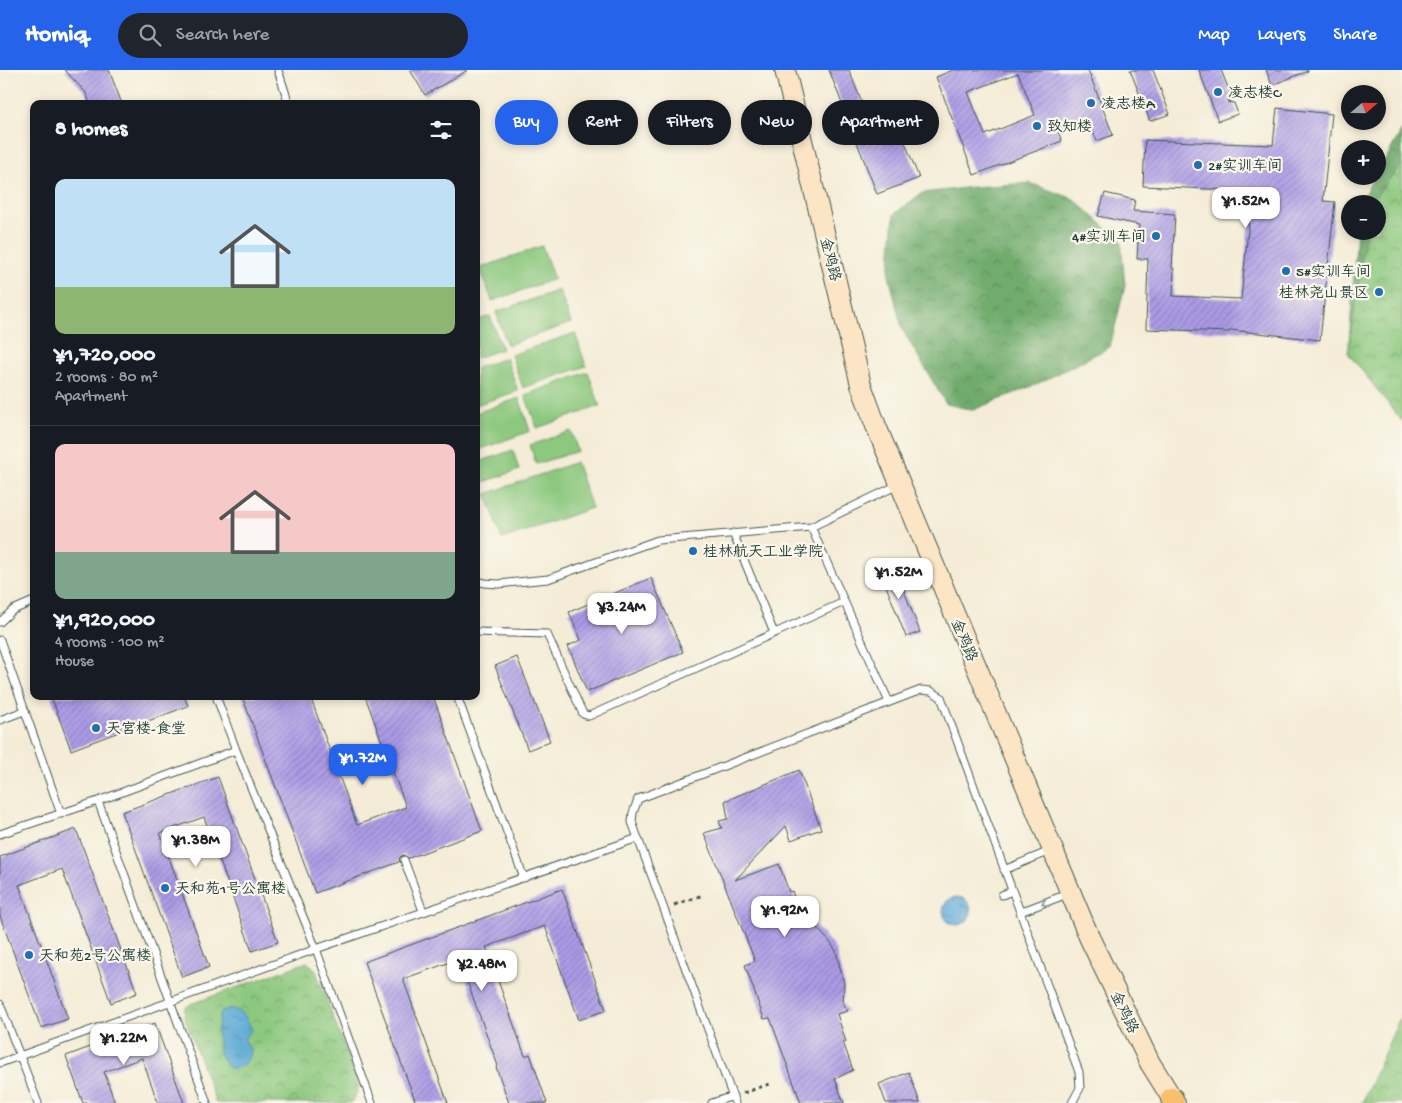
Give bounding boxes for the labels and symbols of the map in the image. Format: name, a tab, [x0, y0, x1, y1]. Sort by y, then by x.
place label: 凌志楼C	[1228, 85, 1282, 103]
north arrow	[1341, 85, 1386, 130]
marker: 凌志楼C	[1212, 86, 1224, 98]
place label: 凌志楼A	[1101, 96, 1156, 114]
marker: 凌志楼A	[1085, 97, 1097, 109]
place label: 致知楼	[1047, 119, 1092, 137]
marker: 致知楼	[1031, 120, 1043, 132]
place label: 2#实训车间	[1208, 158, 1282, 176]
marker: 2#实训车间	[1192, 159, 1204, 171]
pin: ¥1.52M	[1205, 186, 1287, 229]
place label: 4#实训车间	[1072, 229, 1146, 247]
marker: 4#实训车间	[1150, 230, 1162, 242]
street label: 金鸡路	[815, 235, 843, 284]
place label: 5#实训车间	[1296, 264, 1371, 282]
marker: 5#实训车间	[1280, 265, 1292, 277]
place label: 桂林尧山景区	[1279, 284, 1369, 303]
marker: 桂林尧山景区	[1373, 286, 1385, 298]
place label: 桂林航天工业学院	[703, 543, 823, 562]
marker: 桂林航天工业学院	[687, 545, 699, 557]
pin: ¥1.52M	[858, 558, 940, 600]
pin: ¥3.24M	[581, 592, 663, 635]
street label: 金鸡路	[946, 617, 980, 665]
place label: 天宫楼-食堂	[106, 721, 186, 739]
marker: 天宫楼-食堂	[90, 722, 102, 734]
pin: ¥1.72M	[322, 744, 404, 786]
pin: ¥1.38M	[155, 826, 237, 868]
place label: 天和苑1号公寓楼	[175, 881, 286, 899]
marker: 天和苑1号公寓楼	[159, 882, 171, 894]
pin: ¥1.92M	[744, 896, 826, 938]
one-way arrow	[1041, 896, 1050, 907]
place label: 天和苑2号公寓楼	[39, 948, 151, 966]
marker: 天和苑2号公寓楼	[23, 949, 35, 961]
pin: ¥2.48M	[441, 950, 523, 992]
street label: 金鸡路	[1105, 989, 1141, 1037]
pin: ¥1.22M	[83, 1024, 165, 1066]

